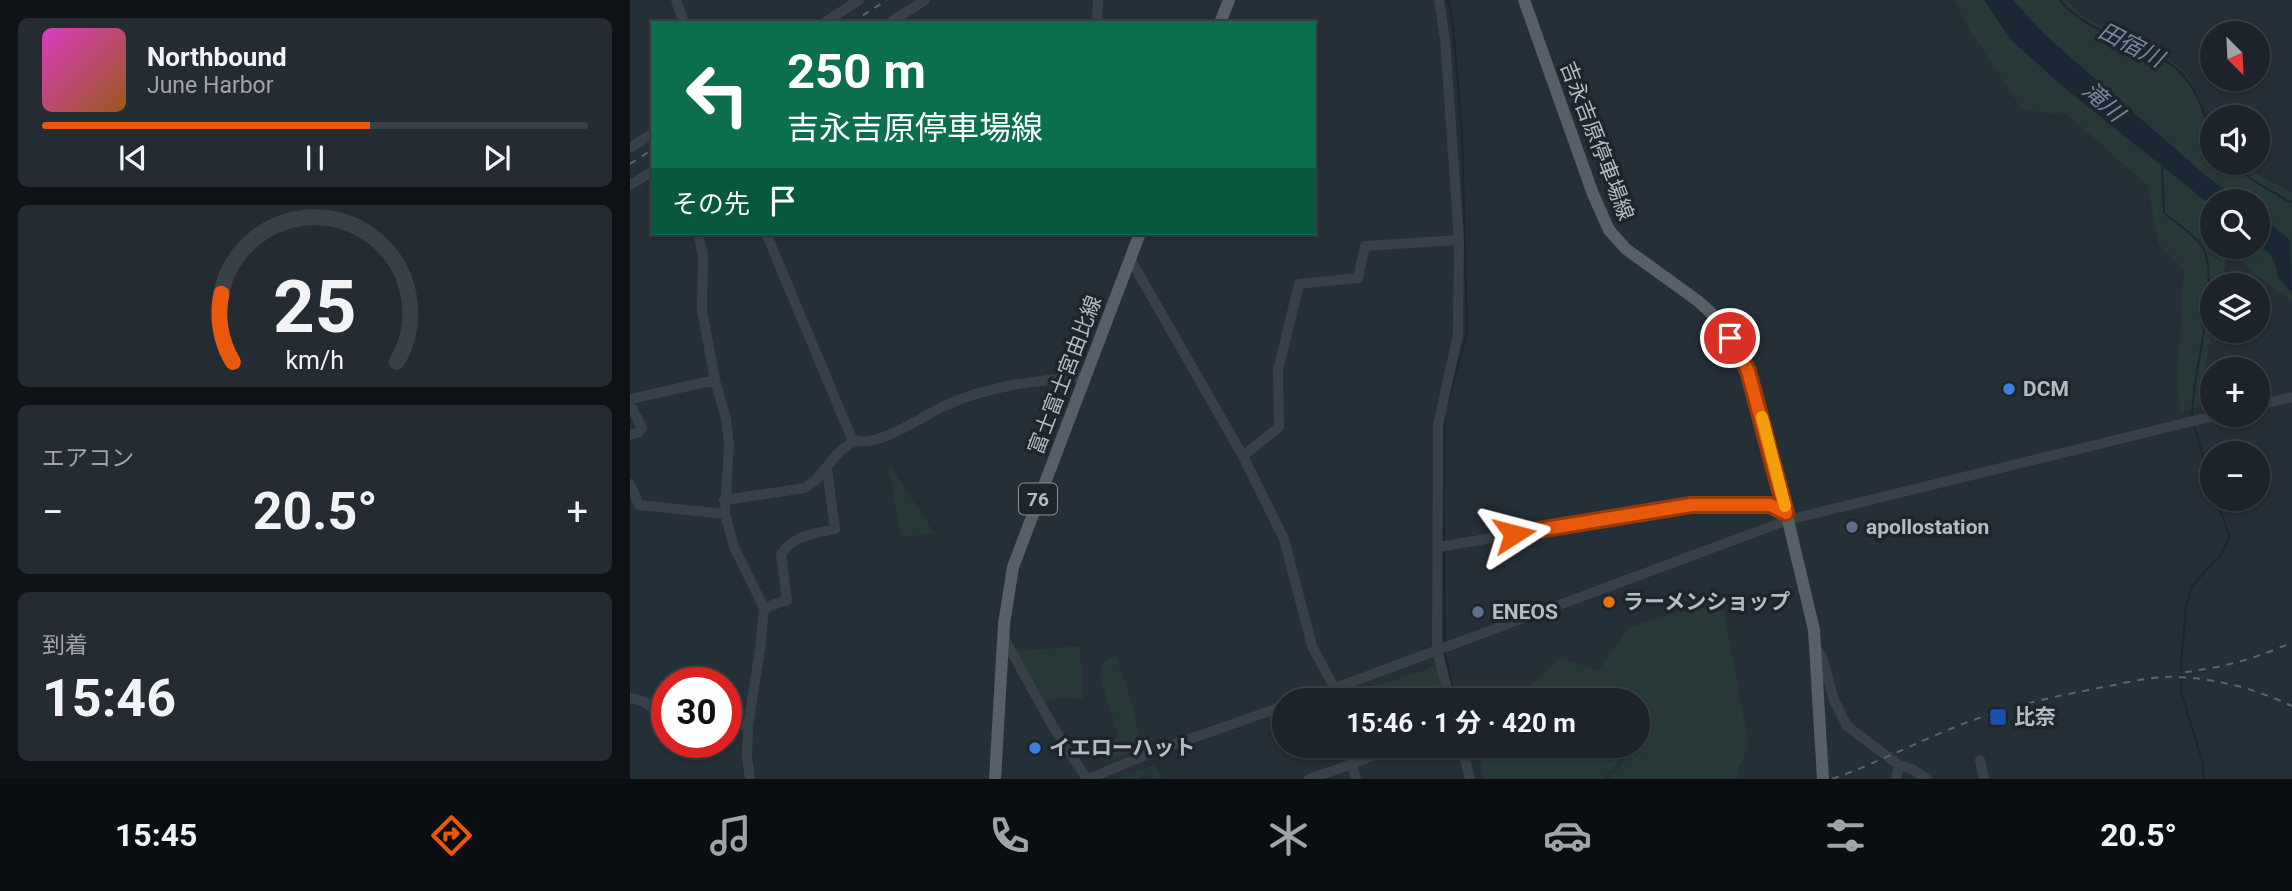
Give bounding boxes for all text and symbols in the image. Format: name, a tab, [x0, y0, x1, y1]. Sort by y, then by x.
water label: 田宿川	[2094, 17, 2171, 74]
north arrow	[2200, 21, 2270, 91]
map controls	[2200, 21, 2270, 511]
text: Northbound	[147, 42, 287, 72]
text: 250 m	[787, 43, 926, 100]
icon: left	[672, 49, 763, 140]
street label: 吉永吉原停車場線	[1556, 58, 1638, 224]
text: June Harbor	[147, 72, 274, 99]
water label: 滝川	[2077, 77, 2131, 129]
button: sound	[2200, 105, 2270, 175]
text: 吉永吉原停車場線	[787, 109, 1043, 147]
icon: previous	[114, 139, 152, 177]
icon: pause	[296, 139, 334, 177]
icon: next	[478, 139, 516, 177]
icon: arrive	[764, 182, 802, 220]
text: その先	[672, 189, 750, 219]
button: search	[2200, 189, 2270, 259]
text: 25	[273, 264, 357, 350]
button: layers	[2200, 273, 2270, 343]
street label: 富士富士宮由比線	[1024, 292, 1106, 458]
pin	[1700, 308, 1760, 368]
icon: arrive	[1711, 319, 1749, 357]
text: km/h	[286, 346, 344, 375]
button: +	[2200, 357, 2270, 427]
place label: DCM	[2023, 377, 2069, 401]
marker: DCM	[2001, 381, 2017, 397]
button: −	[2200, 441, 2270, 511]
text: エアコン	[42, 445, 134, 472]
text: 20.5°	[253, 481, 378, 542]
road number: 76	[1019, 484, 1057, 514]
text: −	[42, 490, 64, 534]
text: +	[566, 490, 588, 534]
position arrow	[1477, 497, 1551, 571]
place label: apollostation	[1866, 515, 1989, 539]
marker: apollostation	[1844, 519, 1860, 535]
place label: ラーメンショップ	[1623, 590, 1790, 614]
marker: ラーメンショップ	[1601, 594, 1617, 610]
place label: ENEOS	[1492, 600, 1558, 624]
marker: ENEOS	[1470, 604, 1486, 620]
text: 到着	[42, 632, 88, 659]
speed limit sign: 30	[651, 667, 742, 758]
text: 15:46	[42, 668, 176, 729]
place label: 比奈	[2014, 705, 2056, 729]
marker: 比奈	[1988, 707, 2008, 727]
text: 15:46 · 1 分 · 420 m	[1346, 708, 1576, 738]
place label: イエローハット	[1049, 736, 1195, 760]
marker: イエローハット	[1027, 740, 1043, 756]
icon: directions	[427, 811, 476, 860]
icon: music	[706, 811, 755, 860]
icon: phone	[985, 811, 1034, 860]
icon: climate	[1264, 811, 1313, 860]
icon: car	[1543, 811, 1592, 860]
icon: filters	[1821, 811, 1870, 860]
text: 15:45	[115, 816, 197, 854]
text: 20.5°	[2100, 816, 2177, 854]

